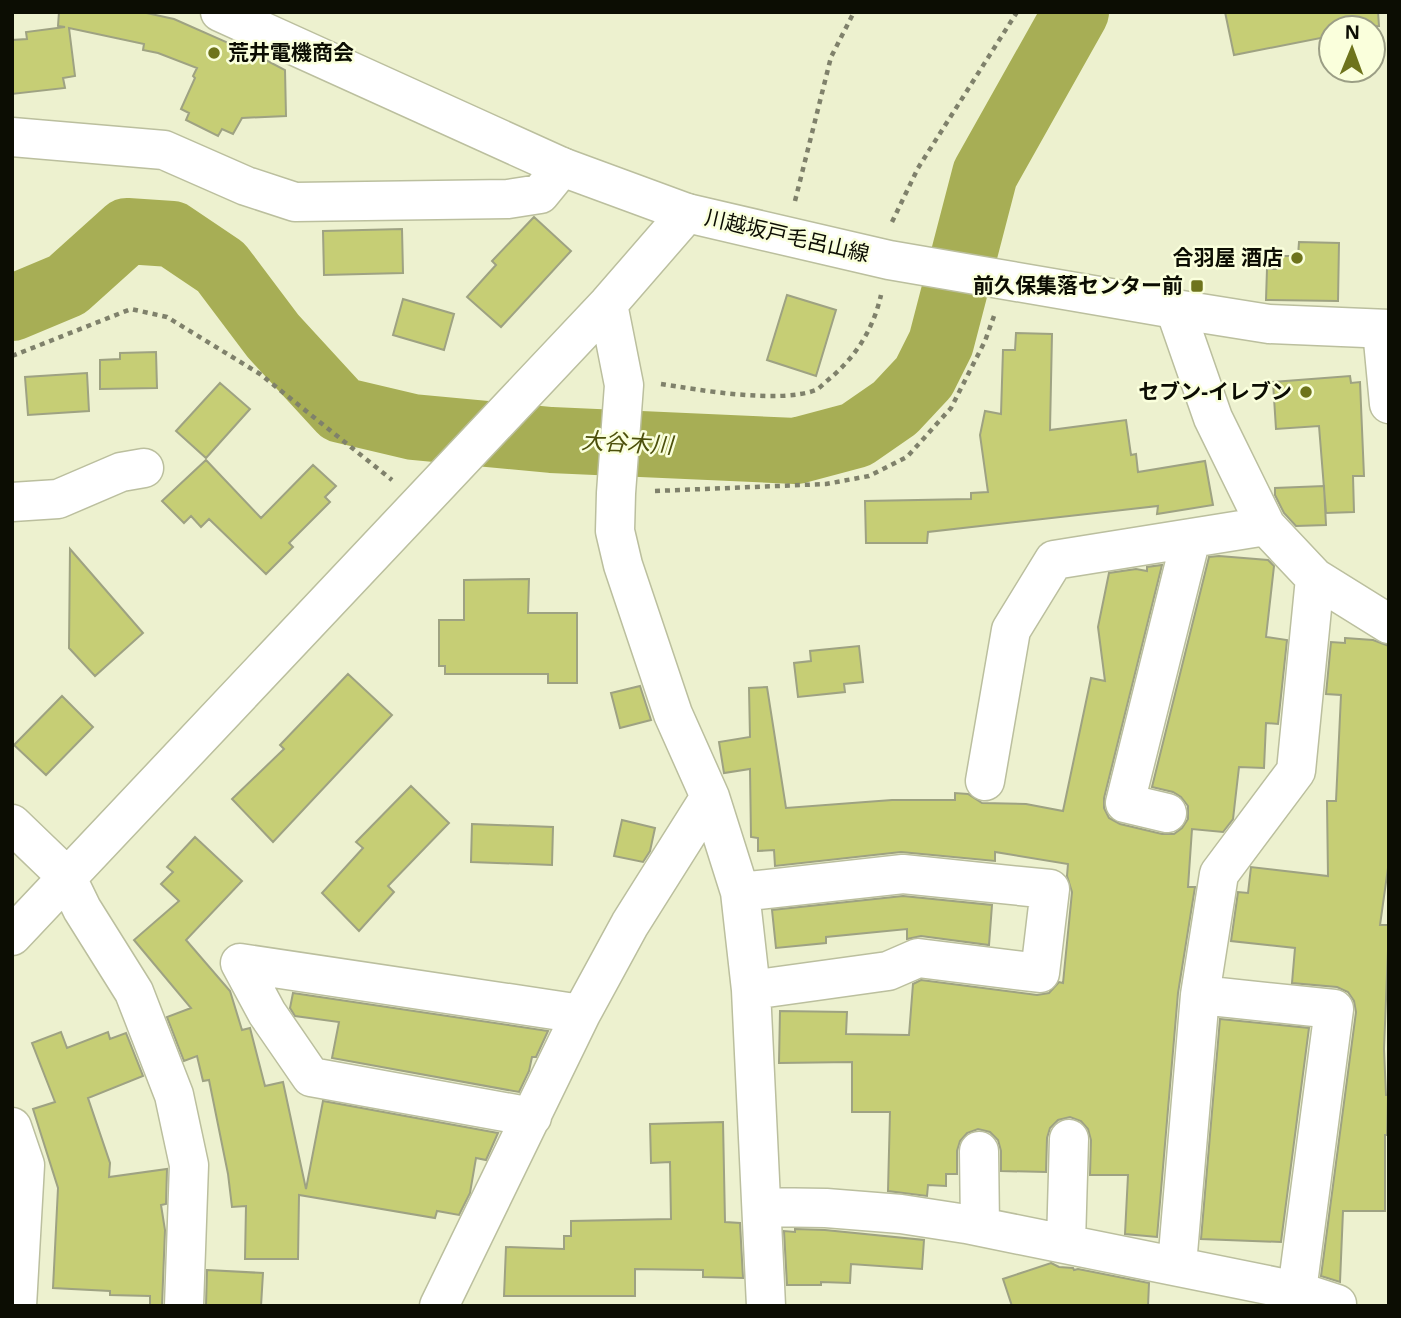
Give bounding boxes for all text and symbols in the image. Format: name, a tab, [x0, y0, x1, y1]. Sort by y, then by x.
north arrow	[1317, 14, 1387, 84]
text: N	[1344, 19, 1360, 45]
place label: 荒井電機商会	[228, 38, 354, 66]
marker: 荒井電機商会	[206, 45, 222, 61]
street label: 川越坂戸毛呂山線	[702, 202, 872, 268]
place label: 合羽屋 酒店	[1173, 243, 1283, 271]
marker: 合羽屋 酒店	[1289, 250, 1305, 266]
place label: 前久保集落センター前	[973, 271, 1183, 299]
marker: 前久保集落センター前	[1189, 278, 1205, 294]
place label: セブン-イレブン	[1138, 377, 1292, 405]
marker: セブン-イレブン	[1298, 384, 1314, 400]
water label: 大谷木川	[580, 424, 677, 461]

